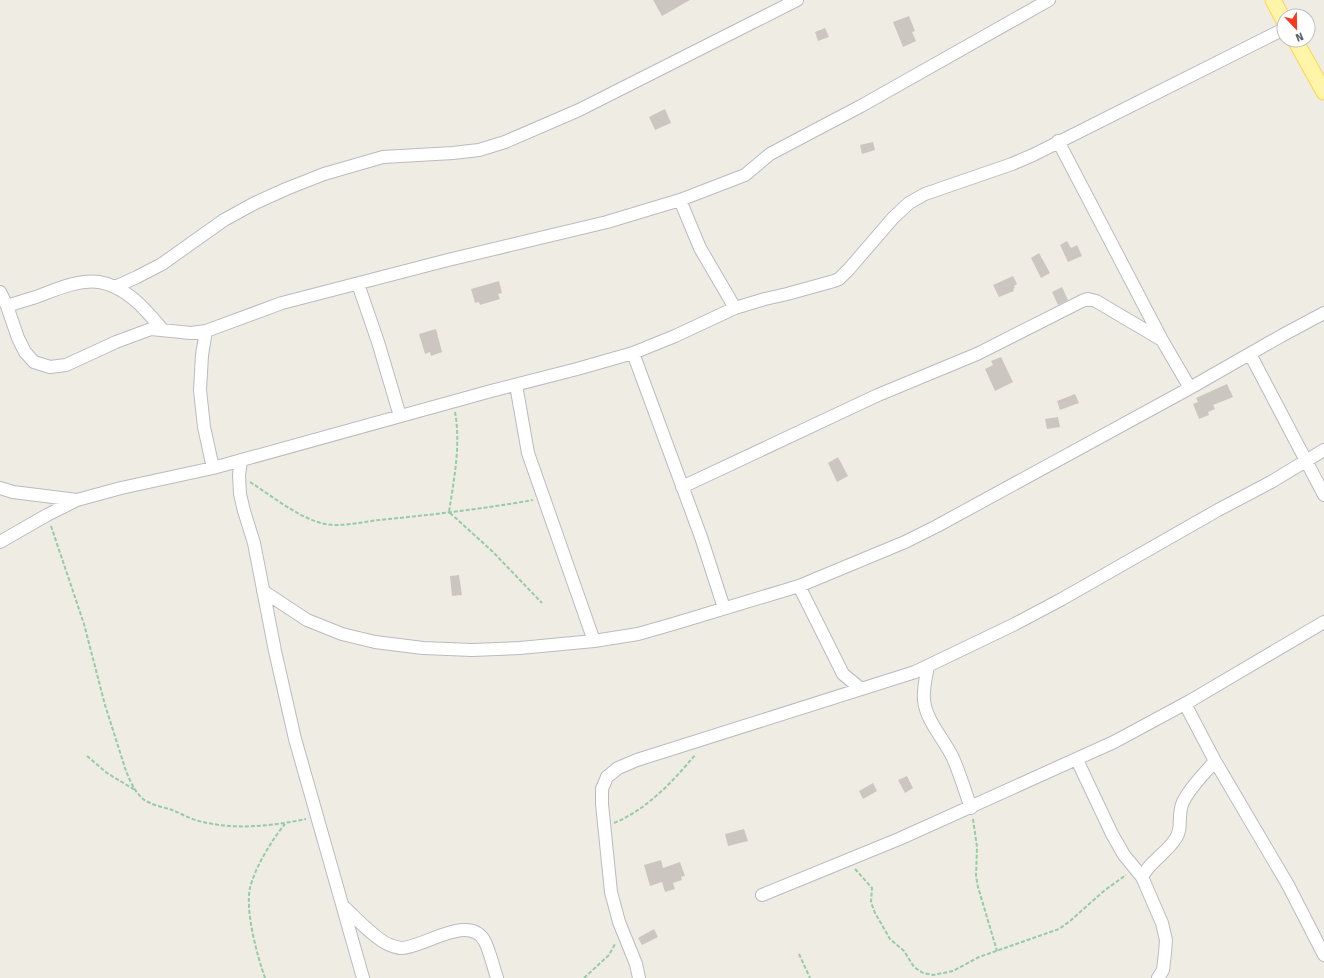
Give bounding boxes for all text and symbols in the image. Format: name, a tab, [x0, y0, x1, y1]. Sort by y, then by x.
north arrow	[1276, 8, 1316, 48]
text: N	[1294, 29, 1305, 44]

